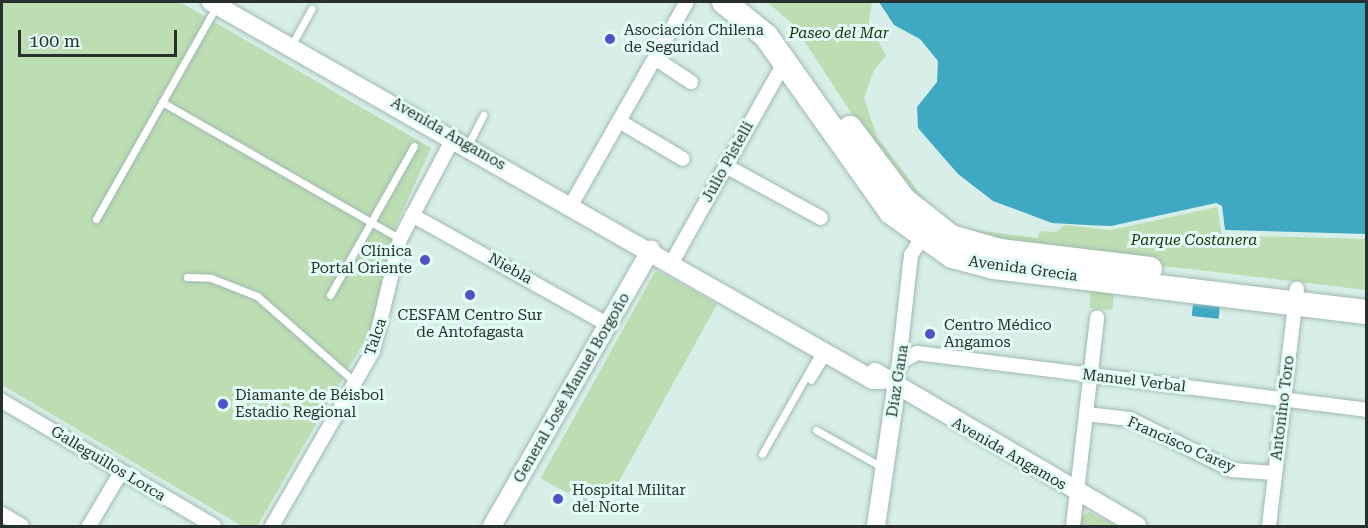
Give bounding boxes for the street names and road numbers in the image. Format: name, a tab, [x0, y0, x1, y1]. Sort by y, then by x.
street label: Avenida Angamos	[388, 94, 508, 174]
street label: Julio Pistelli	[698, 119, 758, 205]
street label: Niebla	[485, 250, 535, 288]
street label: Avenida Grecia	[967, 252, 1079, 286]
street label: General José Manuel Borgoño	[510, 290, 634, 486]
street label: Talca	[361, 316, 391, 358]
street label: Díaz Gana	[883, 343, 913, 419]
street label: Antonino Toro	[1268, 355, 1298, 461]
street label: Manuel Verbal	[1081, 366, 1187, 396]
street label: Francisco Carey	[1124, 413, 1238, 477]
street label: Avenida Angamos	[949, 414, 1069, 494]
street label: Galleguillos Lorca	[47, 423, 169, 505]

